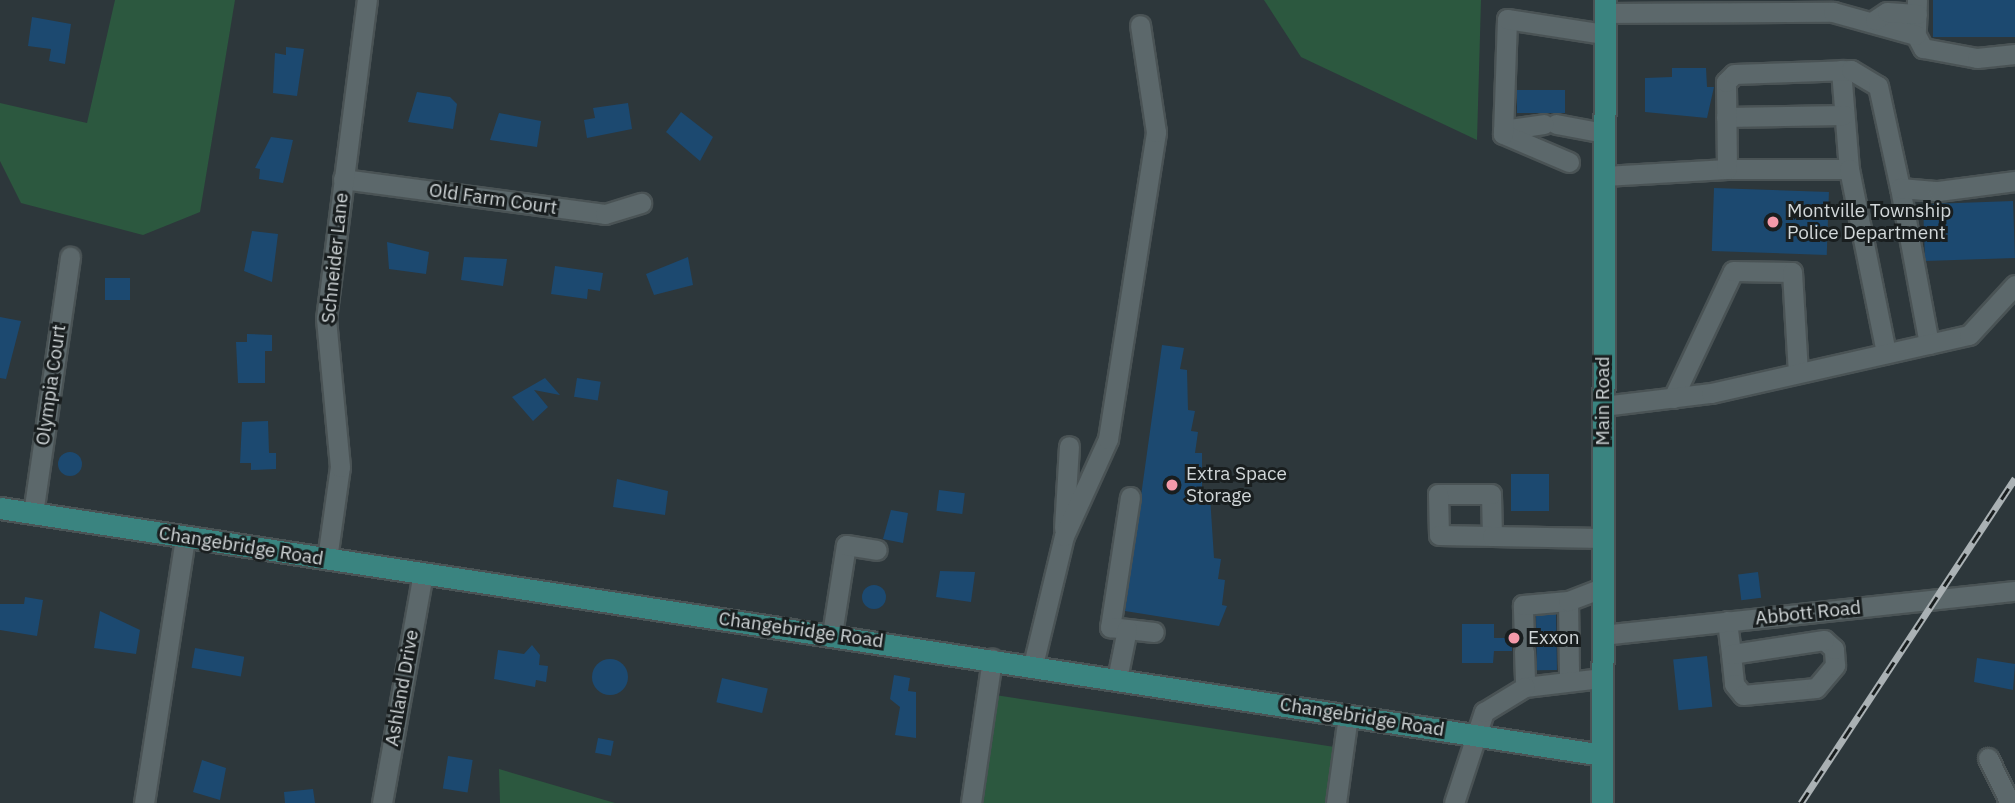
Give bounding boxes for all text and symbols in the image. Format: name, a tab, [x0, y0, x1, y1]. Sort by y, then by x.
street label: Old Farm Court	[427, 179, 559, 219]
street label: Schneider Lane	[317, 192, 353, 324]
place label: Montville Township Police Department	[1787, 200, 1951, 244]
marker: Montville Township Police Department	[1765, 214, 1781, 230]
street label: Olympia Court	[31, 323, 71, 447]
street label: Main Road	[1592, 356, 1614, 446]
place label: Extra Space Storage	[1186, 463, 1287, 507]
marker: Extra Space Storage	[1164, 477, 1180, 493]
street label: Changebridge Road	[157, 522, 325, 570]
street label: Abbott Road	[1754, 596, 1862, 630]
street label: Changebridge Road	[717, 607, 885, 653]
place label: Exxon	[1528, 627, 1580, 649]
street label: Ashland Drive	[381, 628, 423, 748]
marker: Exxon	[1506, 630, 1522, 646]
street label: Changebridge Road	[1278, 693, 1446, 741]

